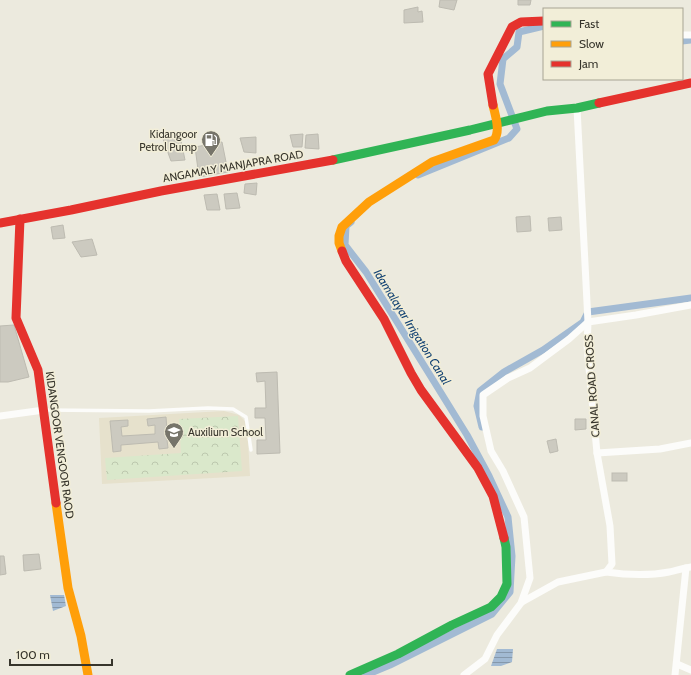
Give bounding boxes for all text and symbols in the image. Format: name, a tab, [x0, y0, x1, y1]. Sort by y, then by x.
legend	[543, 8, 683, 80]
text: Fast	[579, 16, 599, 31]
text: Slow	[579, 36, 604, 51]
text: Jam	[578, 56, 598, 71]
place label: Kidangoor Petrol Pump	[139, 127, 198, 154]
fuel station icon: Kidangoor Petrol Pump	[200, 129, 222, 157]
street label: ANGAMALY MANJAPRA ROAD	[162, 147, 304, 185]
water label: Idamalayar Irrigation Canal	[371, 266, 454, 387]
street label: CANAL ROAD CROSS	[581, 334, 603, 438]
street label: KIDANGOOR VENGOOR RAOD	[43, 370, 77, 520]
school or university icon: Auxilium School	[163, 421, 185, 449]
place label: Auxilium School	[188, 425, 263, 439]
scale bar	[10, 641, 112, 667]
text: 100 m	[16, 647, 50, 662]

